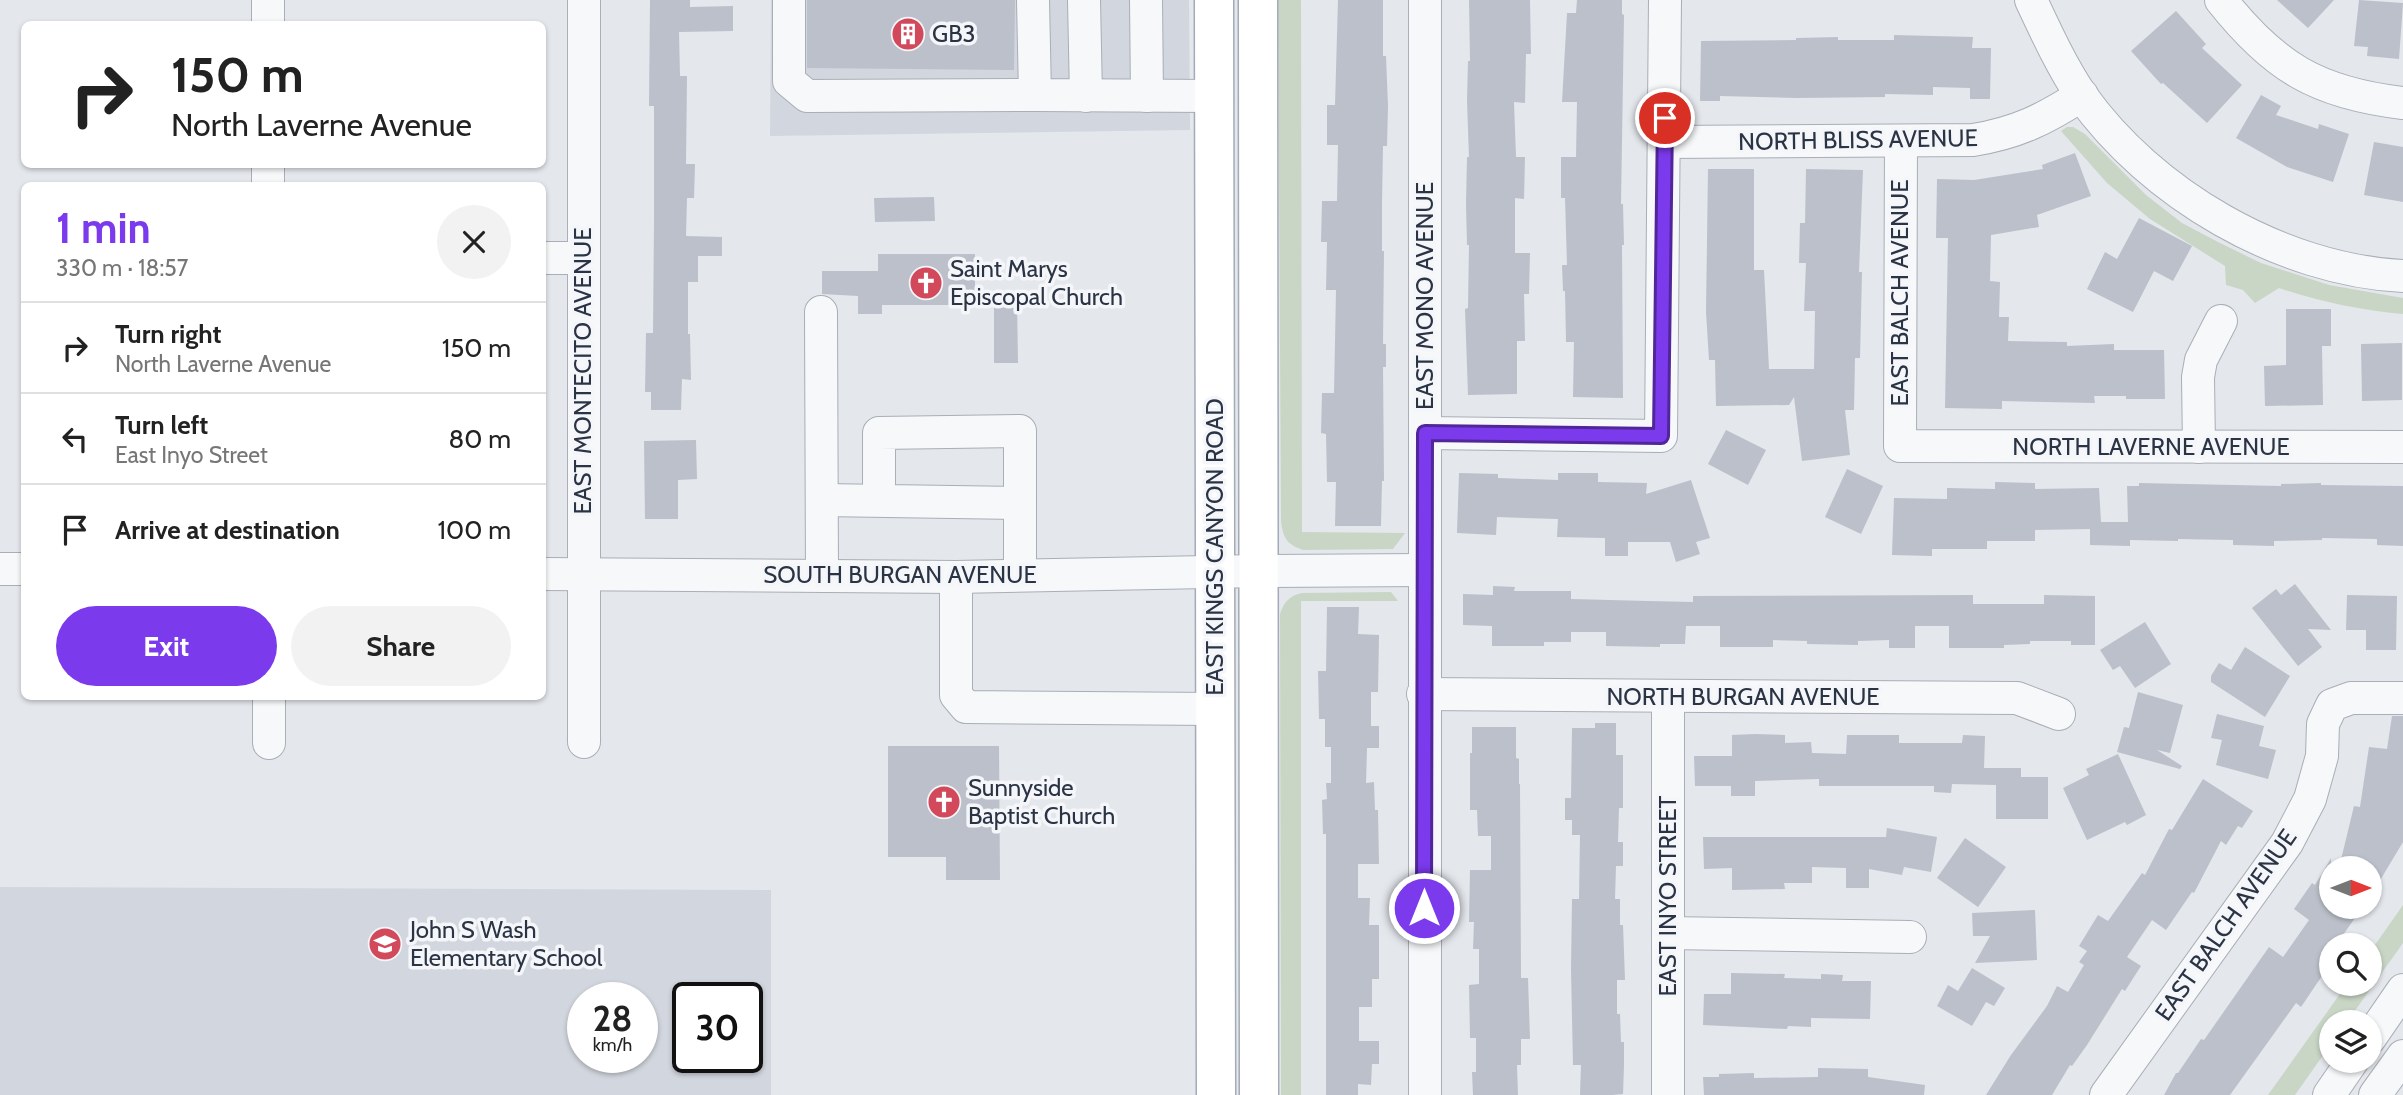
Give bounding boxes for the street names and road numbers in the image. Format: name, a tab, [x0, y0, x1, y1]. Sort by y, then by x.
street label: NORTH BLISS AVENUE	[1738, 123, 1978, 156]
street label: EAST BALCH AVENUE	[1885, 179, 1914, 407]
street label: EAST MONO AVENUE	[1410, 182, 1439, 410]
street label: EAST MONTECITO AVENUE	[568, 228, 597, 514]
street label: EAST KINGS CANYON ROAD	[1200, 398, 1229, 696]
street label: NORTH LAVERNE AVENUE	[2012, 432, 2290, 461]
street label: SOUTH BURGAN AVENUE	[763, 560, 1037, 589]
street label: NORTH BURGAN AVENUE	[1606, 682, 1880, 711]
street label: EAST INYO STREET	[1653, 795, 1682, 996]
street label: EAST BALCH AVENUE	[2149, 823, 2303, 1026]

